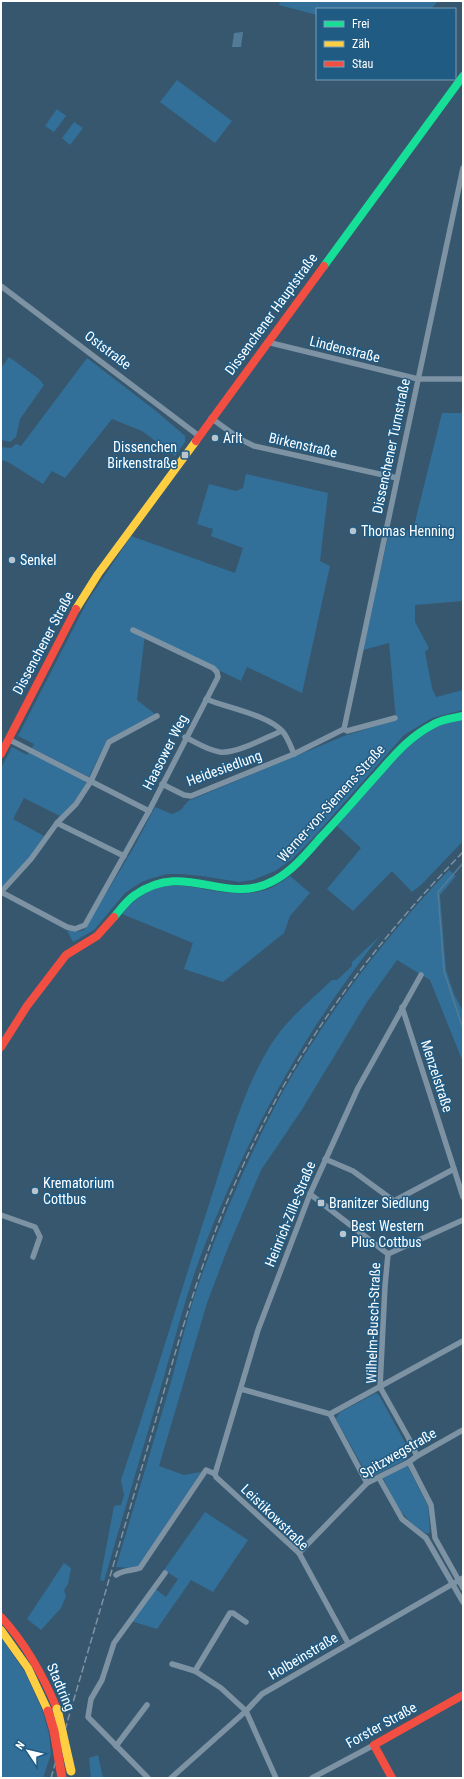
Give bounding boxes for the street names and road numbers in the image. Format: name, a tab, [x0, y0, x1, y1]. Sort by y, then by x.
street label: Dissenchener Hauptstraße	[222, 250, 321, 378]
street label: Oststraße	[82, 327, 135, 373]
street label: Lindenstraße	[308, 333, 382, 366]
street label: Dissenchener Turnstraße	[369, 377, 413, 515]
street label: Birkenstraße	[267, 429, 339, 461]
street label: Dissenchener Straße	[9, 589, 77, 697]
street label: Haasower Weg	[139, 712, 191, 792]
street label: Werner-von-Siemens-Straße	[274, 741, 388, 865]
street label: Heidesiedlung	[184, 747, 264, 789]
street label: Menzelstraße	[418, 1038, 456, 1114]
street label: Heinrich-Zille-Straße	[262, 1159, 319, 1269]
street label: Wilhelm-Busch-Straße	[363, 1262, 383, 1384]
street label: Spitzwegstraße	[357, 1425, 439, 1481]
street label: Leistikowstraße	[238, 1481, 312, 1554]
street label: Holbeinstraße	[266, 1629, 341, 1683]
street label: Stadtring	[44, 1661, 78, 1713]
street label: Forster Straße	[343, 1699, 420, 1751]

